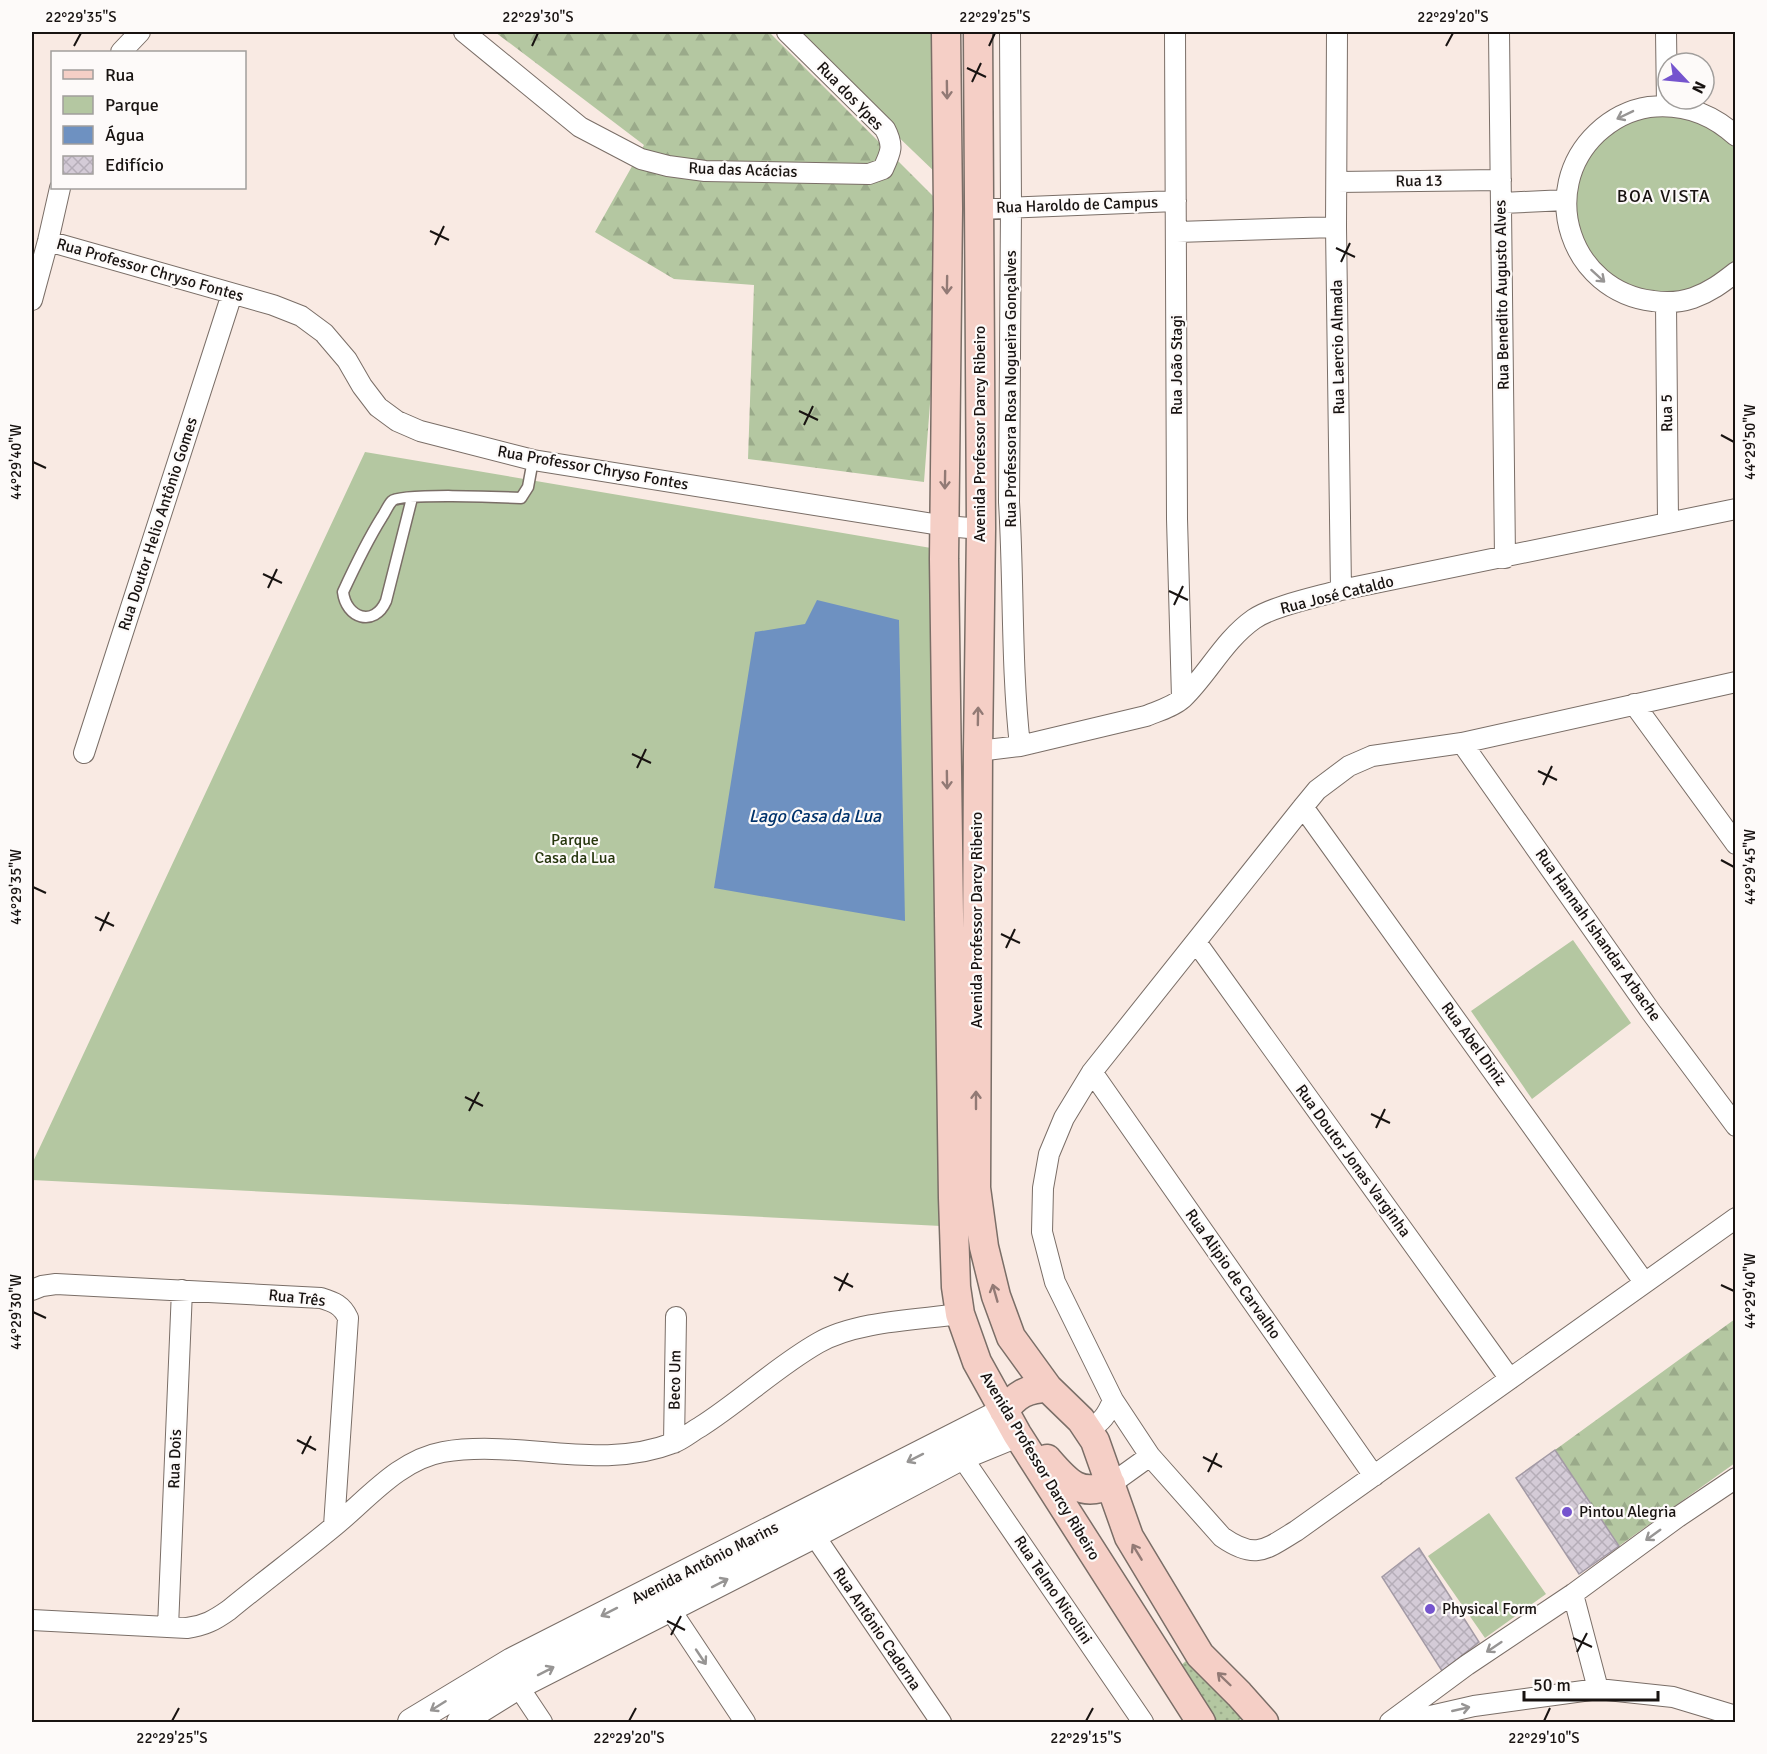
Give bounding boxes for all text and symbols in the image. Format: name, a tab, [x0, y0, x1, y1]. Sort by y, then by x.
text: 22°29'35"S	[45, 8, 117, 26]
text: 22°29'30"S	[502, 8, 574, 26]
text: 22°29'25"S	[959, 8, 1031, 26]
text: 22°29'20"S	[1417, 8, 1489, 26]
legend	[51, 51, 246, 189]
north arrow	[1656, 51, 1716, 111]
street label: Rua dos Ypes	[812, 57, 888, 135]
text: Rua	[105, 64, 134, 86]
text: N	[1687, 78, 1710, 97]
one-way arrow	[941, 79, 953, 99]
text: Parque	[105, 94, 159, 116]
one-way arrow	[1616, 109, 1634, 121]
text: Água	[105, 124, 144, 146]
text: Edifício	[105, 154, 164, 176]
street label: Rua das Acácias	[688, 158, 798, 182]
street label: Rua 13	[1395, 171, 1443, 191]
district label: BOA VISTA	[1617, 185, 1711, 207]
street label: Rua Haroldo de Campus	[996, 192, 1158, 218]
street label: Rua Benedito Augusto Alves	[1490, 200, 1514, 390]
street label: Rua Professor Chryso Fontes	[54, 234, 246, 306]
street label: Rua Professora Rosa Nogueira Gonçalves	[1001, 250, 1021, 528]
one-way arrow	[1591, 269, 1606, 283]
one-way arrow	[942, 274, 953, 294]
street label: Rua Laercio Almada	[1327, 279, 1349, 415]
street label: Rua João Stagi	[1167, 315, 1187, 415]
street label: Avenida Professor Darcy Ribeiro	[970, 326, 990, 542]
street label: Rua 5	[1657, 394, 1677, 432]
text: 44°29'50"W	[1741, 404, 1759, 480]
street label: Rua Doutor Helio Antônio Gomes	[114, 415, 202, 633]
text: 44°29'40"W	[7, 424, 25, 500]
street label: Rua Professor Chryso Fontes	[496, 441, 690, 495]
one-way arrow	[939, 469, 951, 489]
street label: Rua José Cataldo	[1278, 571, 1396, 619]
one-way arrow	[972, 707, 984, 727]
one-way arrow	[941, 769, 953, 789]
water label: Lago Casa da Lua	[749, 805, 882, 827]
street label: Avenida Professor Darcy Ribeiro	[967, 812, 987, 1028]
text: 44°29'45"W	[1741, 829, 1759, 905]
park label: Parque Casa da Lua	[534, 830, 616, 868]
street label: Rua Hannah Ishandar Arbache	[1531, 845, 1665, 1025]
text: 44°29'35"W	[7, 849, 25, 925]
street label: Rua Abel Diniz	[1437, 998, 1511, 1090]
street label: Rua Doutor Jonas Varginha	[1291, 1081, 1415, 1241]
one-way arrow	[970, 1091, 982, 1111]
street label: Rua Alipio de Carvalho	[1181, 1205, 1285, 1343]
text: 44°29'40"W	[1741, 1253, 1759, 1329]
text: 44°29'30"W	[7, 1274, 25, 1350]
one-way arrow	[989, 1284, 1001, 1303]
street label: Rua Três	[267, 1285, 327, 1311]
street label: Beco Um	[664, 1350, 686, 1410]
street label: Avenida Professor Darcy Ribeiro	[976, 1368, 1104, 1564]
street label: Rua Dois	[164, 1429, 186, 1489]
one-way arrow	[906, 1452, 924, 1464]
place label: Pintou Alegria	[1579, 1502, 1676, 1522]
marker: Pintou Alegria	[1560, 1505, 1574, 1519]
street label: Avenida Antônio Marins	[628, 1517, 782, 1609]
one-way arrow	[1646, 1529, 1662, 1541]
street label: Rua Telmo Nicolini	[1009, 1532, 1097, 1648]
one-way arrow	[1131, 1544, 1143, 1561]
street label: Rua Antônio Cadorna	[828, 1564, 926, 1694]
one-way arrow	[711, 1576, 729, 1588]
place label: Physical Form	[1442, 1599, 1537, 1619]
marker: Physical Form	[1423, 1602, 1437, 1616]
one-way arrow	[600, 1606, 618, 1618]
one-way arrow	[1486, 1641, 1502, 1653]
one-way arrow	[695, 1649, 707, 1665]
scale bar	[1524, 1664, 1658, 1702]
one-way arrow	[537, 1665, 555, 1676]
one-way arrow	[1217, 1672, 1232, 1687]
text: 50 m	[1533, 1674, 1571, 1696]
one-way arrow	[430, 1699, 447, 1712]
one-way arrow	[1451, 1703, 1470, 1714]
text: 22°29'25"S	[136, 1729, 208, 1747]
text: 22°29'20"S	[593, 1729, 665, 1747]
text: 22°29'15"S	[1050, 1729, 1122, 1747]
text: 22°29'10"S	[1508, 1729, 1580, 1747]

